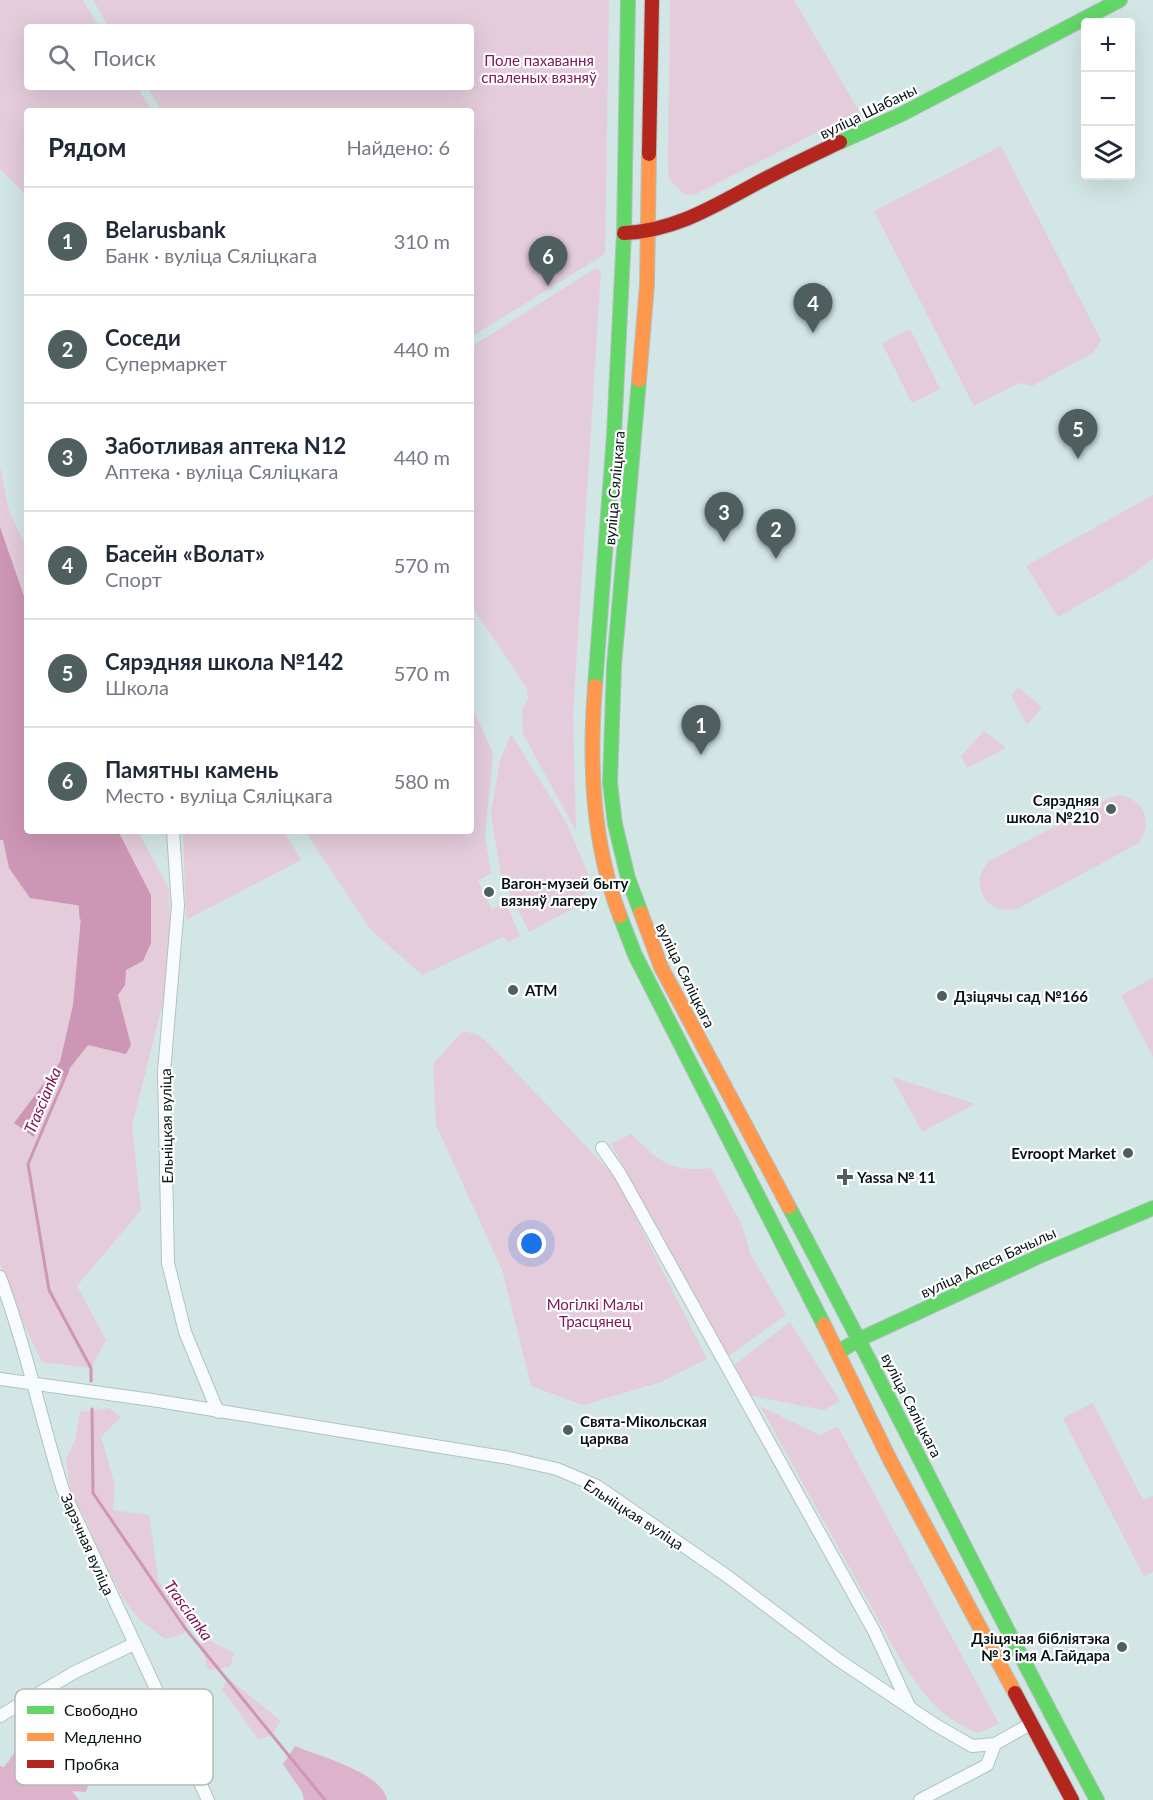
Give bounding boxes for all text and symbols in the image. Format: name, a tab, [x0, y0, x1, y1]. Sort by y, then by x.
map controls	[1081, 18, 1135, 180]
button: +	[1081, 18, 1135, 72]
search box	[24, 24, 474, 90]
icon: search	[45, 41, 78, 74]
text: Поиск	[93, 44, 156, 71]
park label: Поле пахавання спаленых вязняў	[481, 51, 597, 86]
button: −	[1081, 72, 1135, 126]
street label: вуліца Шабаны	[816, 80, 920, 142]
button: layers	[1081, 126, 1135, 180]
text: Рядом	[48, 131, 126, 163]
text: Найдено: 6	[347, 135, 450, 159]
text: Belarusbank	[105, 216, 226, 243]
text: 1	[62, 229, 73, 253]
text: 310 m	[394, 229, 450, 253]
pin: 6	[528, 236, 568, 286]
text: Банк · вуліца Сяліцкага	[105, 243, 317, 267]
pin: 4	[794, 284, 832, 333]
text: Соседи	[105, 324, 181, 351]
text: 2	[62, 337, 73, 361]
text: 440 m	[394, 337, 450, 361]
text: Супермаркет	[105, 351, 227, 375]
pin: 5	[1058, 410, 1098, 459]
street label: вуліца Сяліцкага	[600, 430, 628, 546]
text: Заботливая аптека N12	[105, 432, 346, 459]
text: 3	[62, 445, 73, 469]
text: 440 m	[394, 445, 450, 469]
text: Аптека · вуліца Сяліцкага	[105, 459, 339, 483]
pin: 3	[704, 492, 744, 542]
pin: 2	[756, 510, 796, 559]
text: Басейн «Волат»	[105, 540, 265, 567]
text: 4	[62, 553, 73, 577]
text: 570 m	[394, 553, 450, 577]
text: Спорт	[105, 567, 162, 591]
text: Сярэдняя школа №142	[105, 648, 343, 675]
text: 5	[62, 661, 73, 685]
text: 570 m	[394, 661, 450, 685]
text: Школа	[105, 675, 169, 699]
pin: 1	[682, 706, 720, 755]
text: Памятны камень	[105, 756, 279, 783]
text: 6	[62, 769, 73, 793]
text: 580 m	[394, 769, 450, 793]
text: Место · вуліца Сяліцкага	[105, 783, 333, 807]
place label: Сярэдняя школа №210	[1006, 791, 1099, 826]
marker: Сярэдняя школа №210	[1104, 802, 1118, 816]
place label: Вагон-музей быту вязняў лагеру	[501, 874, 629, 909]
marker: Вагон-музей быту вязняў лагеру	[482, 885, 496, 899]
street label: вуліца Сяліцкага	[653, 920, 719, 1030]
place label: АТМ	[524, 981, 558, 999]
marker: АТМ	[506, 983, 520, 997]
place label: Дзіцячы сад №166	[954, 987, 1088, 1005]
marker: Дзіцячы сад №166	[935, 989, 949, 1003]
water label: Trascianka	[20, 1064, 64, 1136]
street label: Ельніцкая вуліца	[156, 1068, 176, 1184]
place label: Evroopt Market	[1011, 1144, 1116, 1162]
marker: Evroopt Market	[1121, 1146, 1135, 1160]
place label: Yassa № 11	[856, 1168, 936, 1186]
marker: Yassa № 11	[838, 1170, 852, 1184]
street label: вуліца Алеся Бачылы	[917, 1223, 1059, 1301]
your location	[517, 1229, 546, 1258]
park label: Могілкі Малы Трасцянец	[547, 1295, 643, 1330]
street label: вуліца Сяліцкага	[878, 1350, 946, 1460]
place label: Свята-Мікольская царква	[580, 1412, 707, 1447]
marker: Свята-Мікольская царква	[561, 1423, 575, 1437]
street label: Ельніцкая вуліца	[581, 1475, 687, 1553]
street label: Зарэчная вуліца	[58, 1490, 118, 1598]
water label: Trascianka	[161, 1576, 217, 1644]
place label: Дзіцячая бібліятэка № 3 імя А.Гайдара	[971, 1629, 1110, 1664]
marker: Дзіцячая бібліятэка № 3 імя А.Гайдара	[1115, 1640, 1129, 1654]
legend	[15, 1689, 213, 1785]
text: Свободно	[64, 1700, 138, 1719]
text: Медленно	[64, 1727, 142, 1746]
text: Пробка	[64, 1754, 119, 1773]

